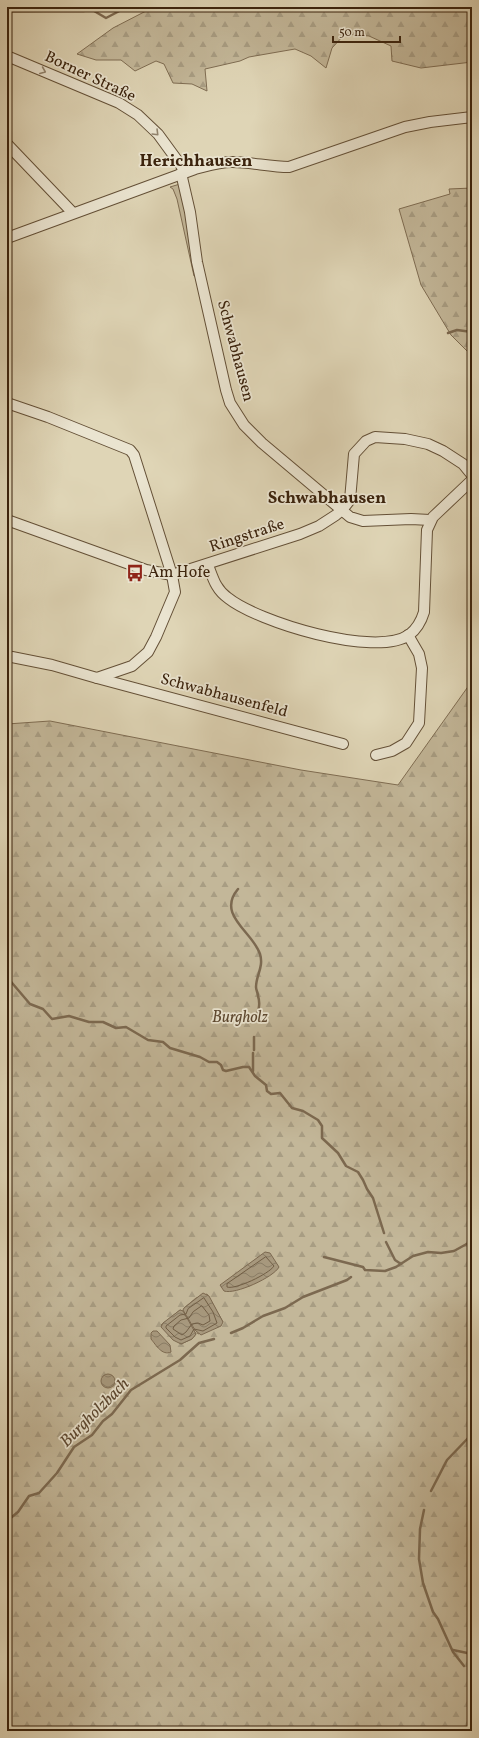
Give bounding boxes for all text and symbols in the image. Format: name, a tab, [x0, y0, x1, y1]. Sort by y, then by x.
scale bar	[333, 18, 400, 44]
text: 50 m	[339, 25, 365, 41]
street label: Borner Straße	[41, 46, 139, 108]
one-way arrow	[39, 67, 46, 75]
one-way arrow	[151, 128, 159, 136]
district label: Herichhausen	[140, 150, 252, 173]
street label: Schwabhausen	[211, 298, 259, 404]
district label: Schwabhausen	[268, 487, 386, 510]
street label: Ringstraße	[207, 514, 287, 558]
place label: Am Hofe	[148, 562, 210, 584]
bus stop icon: Am Hofe	[125, 563, 145, 583]
street label: Schwabhausenfeld	[158, 668, 290, 724]
park label: Burgholz	[212, 1007, 269, 1029]
water label: Burgholzbach	[55, 1373, 135, 1453]

